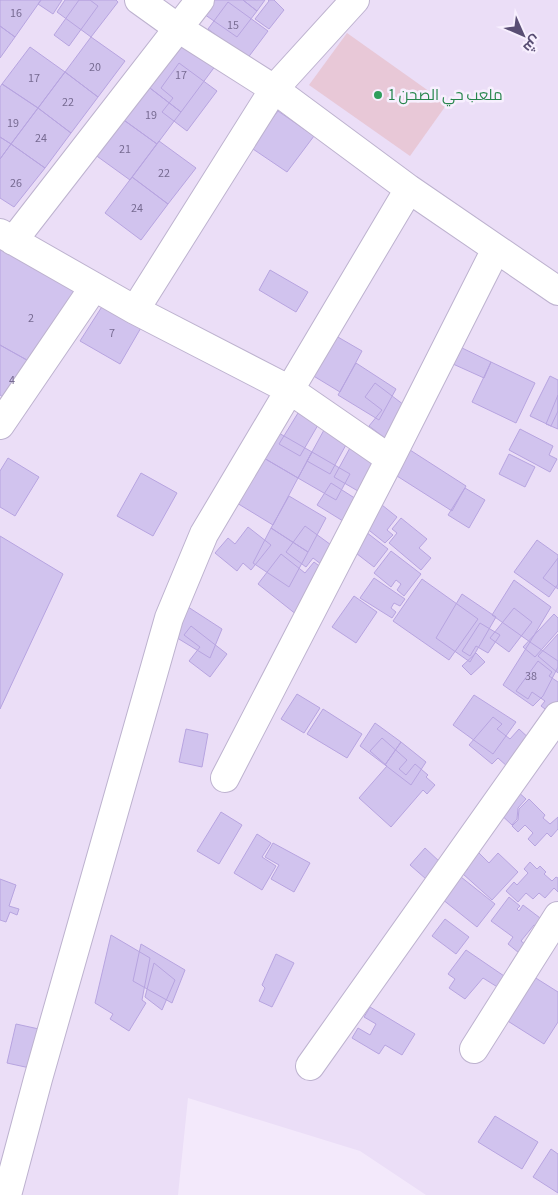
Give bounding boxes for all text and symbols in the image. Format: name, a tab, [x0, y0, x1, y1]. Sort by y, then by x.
house number: 16	[10, 5, 22, 22]
north arrow	[498, 10, 548, 60]
house number: 15	[227, 17, 239, 34]
text: ش	[518, 30, 545, 57]
house number: 20	[89, 59, 101, 76]
house number: 17	[175, 67, 187, 84]
house number: 17	[28, 70, 40, 87]
place label: ملعب حي الصحن 1	[388, 85, 503, 107]
marker: ملعب حي الصحن 1	[372, 89, 384, 101]
house number: 22	[62, 94, 74, 111]
house number: 19	[145, 107, 157, 124]
house number: 19	[7, 115, 19, 132]
house number: 24	[35, 130, 47, 147]
house number: 21	[119, 141, 131, 158]
house number: 22	[158, 165, 170, 182]
house number: 26	[10, 175, 22, 192]
house number: 24	[131, 200, 143, 217]
house number: 2	[28, 310, 34, 327]
house number: 7	[109, 325, 115, 342]
house number: 4	[9, 372, 15, 389]
house number: 38	[525, 668, 537, 685]

